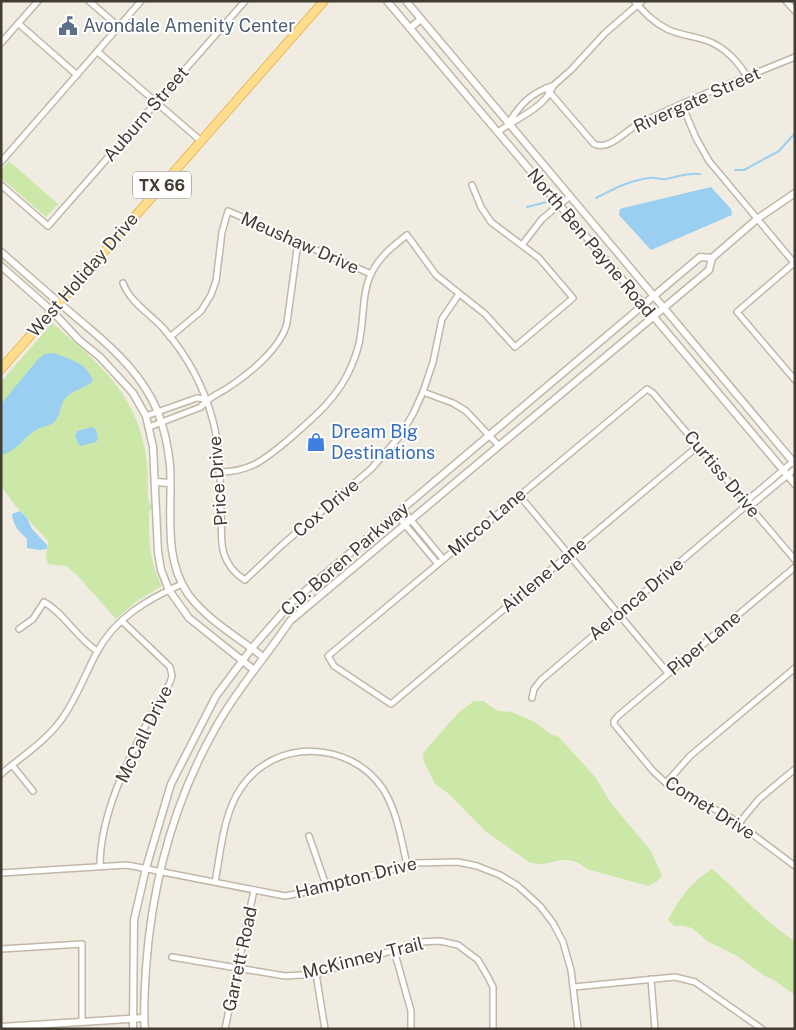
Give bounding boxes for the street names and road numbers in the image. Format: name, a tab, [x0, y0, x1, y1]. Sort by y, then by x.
street label: Auburn Street	[99, 62, 193, 165]
street label: Rivergate Street	[630, 62, 763, 137]
street label: North Ben Payne Road	[523, 164, 660, 321]
road number: TX 66	[133, 172, 191, 198]
street label: Meushaw Drive	[238, 207, 362, 278]
street label: West Holiday Drive	[23, 208, 142, 341]
street label: Curtiss Drive	[680, 426, 765, 521]
street label: Price Drive	[204, 435, 231, 527]
street label: Cox Drive	[288, 474, 363, 541]
street label: Micco Lane	[444, 483, 530, 560]
street label: C.D. Boren Parkway	[276, 497, 413, 620]
street label: Airlene Lane	[497, 533, 591, 616]
street label: Aeronca Drive	[584, 553, 687, 644]
street label: Piper Lane	[663, 606, 745, 679]
street label: McCall Drive	[111, 682, 176, 786]
street label: Comet Drive	[661, 772, 759, 844]
street label: Hampton Drive	[293, 852, 419, 903]
street label: Garrett Road	[218, 904, 261, 1013]
street label: McKinney Trail	[300, 932, 426, 983]

